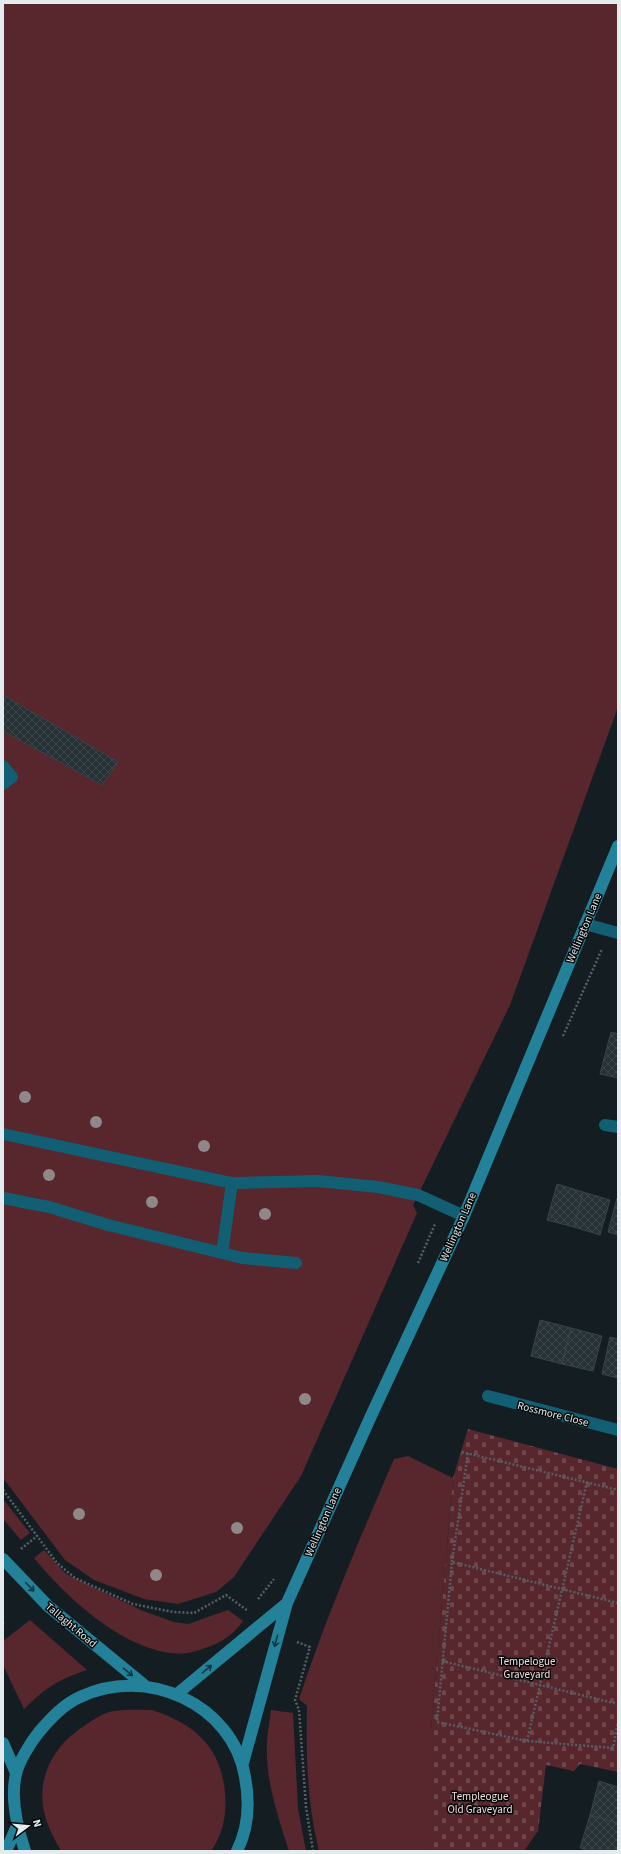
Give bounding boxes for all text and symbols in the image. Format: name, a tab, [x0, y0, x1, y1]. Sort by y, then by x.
street label: Wellington Lane	[563, 890, 606, 965]
street label: Wellington Lane	[436, 1190, 480, 1264]
street label: Rossmore Close	[516, 1398, 591, 1430]
street label: Wellington Lane	[301, 1485, 345, 1559]
one-way arrow	[25, 1582, 35, 1592]
street label: Tallaght Road	[42, 1599, 100, 1651]
one-way arrow	[272, 1634, 280, 1647]
park label: Tempelogue Graveyard	[498, 1654, 556, 1682]
one-way arrow	[202, 1664, 212, 1673]
one-way arrow	[123, 1667, 134, 1676]
park label: Templeogue Old Graveyard	[447, 1789, 513, 1817]
north arrow	[8, 1806, 48, 1846]
text: N	[29, 1818, 45, 1829]

